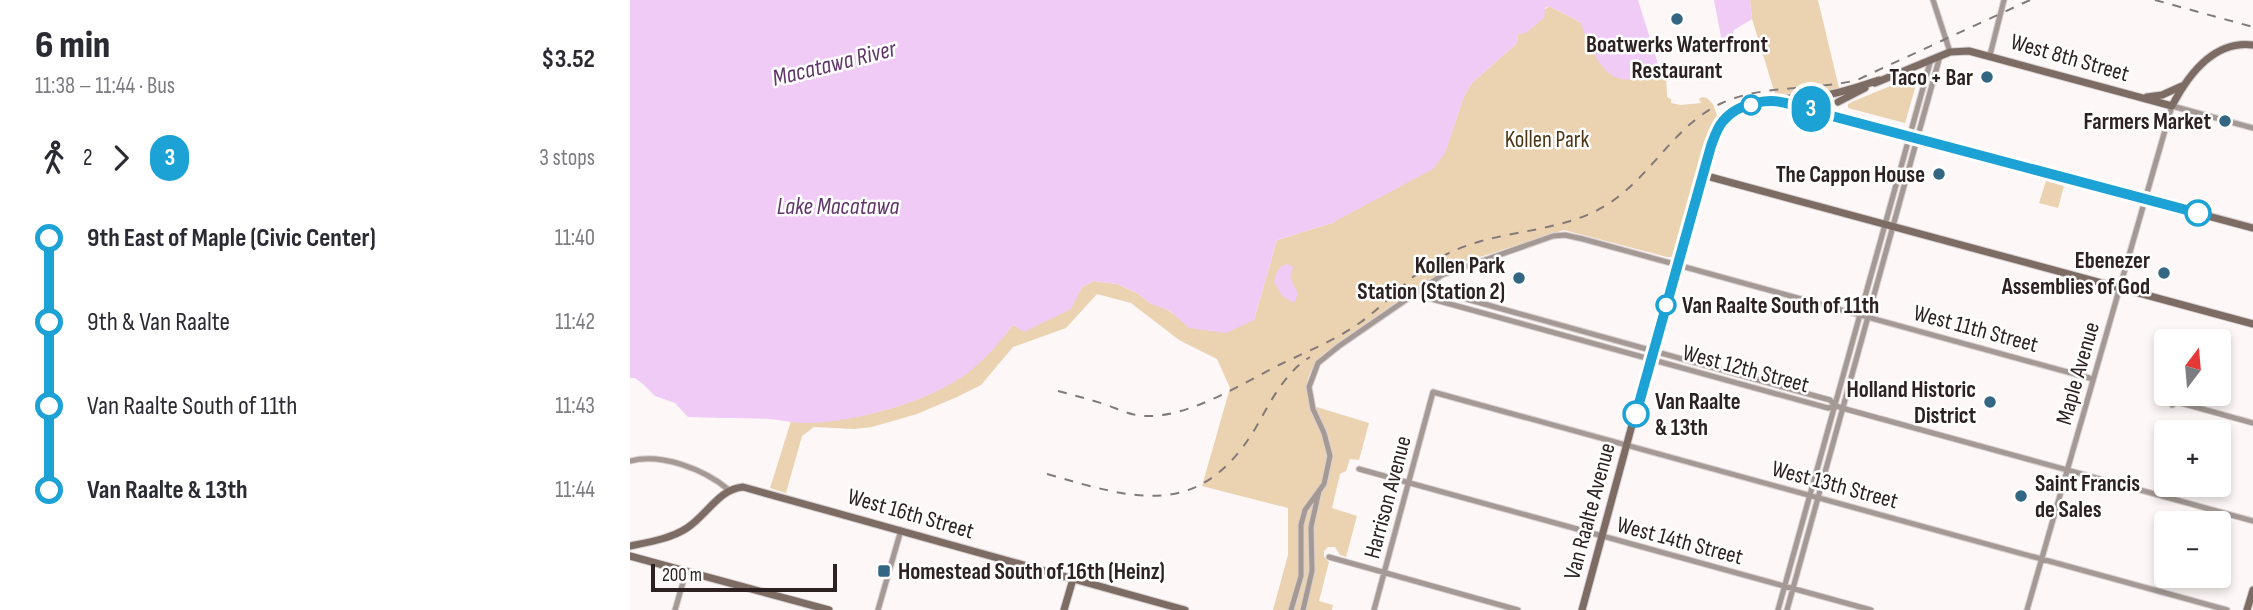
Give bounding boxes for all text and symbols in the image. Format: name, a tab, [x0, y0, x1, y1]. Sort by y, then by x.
marker: Boatwerks Waterfront Restaurant	[1669, 11, 1685, 27]
text: 6 min	[35, 23, 110, 68]
street label: West 8th Street	[2007, 28, 2132, 88]
place label: Boatwerks Waterfront Restaurant	[1586, 31, 1768, 85]
water label: Macatawa River	[769, 34, 900, 93]
text: $3.52	[541, 44, 595, 75]
place label: Taco + Bar	[1889, 64, 1973, 92]
marker: Taco + Bar	[1979, 69, 1995, 85]
text: 11:38 – 11:44 · Bus	[35, 72, 175, 100]
line badge: 3	[1788, 86, 1834, 132]
text: 3	[1806, 94, 1816, 123]
unlabelled marker	[1741, 95, 1761, 115]
place label: Farmers Market	[2084, 108, 2211, 136]
marker: Farmers Market	[2217, 113, 2233, 129]
park label: Kollen Park	[1505, 126, 1589, 154]
icon: walk	[35, 139, 73, 177]
icon: forward	[102, 139, 140, 177]
text: 3	[164, 143, 175, 172]
text: 2	[83, 144, 92, 172]
text: 3 stops	[539, 144, 595, 172]
place label: The Cappon House	[1776, 161, 1925, 189]
marker: The Cappon House	[1931, 166, 1947, 182]
water label: Lake Macatawa	[777, 192, 899, 221]
unlabelled marker	[2185, 200, 2211, 226]
text: 9th East of Maple (Civic Center)	[87, 223, 376, 254]
text: 11:40	[555, 224, 595, 252]
place label: Ebenezer Assemblies of God	[2001, 247, 2150, 301]
place label: Kollen Park Station (Station 2)	[1357, 252, 1505, 306]
marker: Ebenezer Assemblies of God	[2156, 265, 2172, 281]
marker: Kollen Park Station (Station 2)	[1511, 270, 1527, 286]
place label: Van Raalte South of 11th	[1682, 292, 1879, 320]
marker: Van Raalte South of 11th	[1656, 295, 1676, 315]
street label: West 11th Street	[1910, 299, 2041, 359]
text: 9th & Van Raalte	[87, 307, 230, 338]
text: 11:42	[555, 308, 595, 336]
street label: Maple Avenue	[2050, 319, 2106, 428]
north arrow	[2154, 329, 2231, 406]
map controls	[2154, 329, 2231, 588]
street label: West 12th Street	[1680, 339, 1812, 399]
place label: Holland Historic District	[1846, 376, 1976, 430]
place label: Van Raalte & 13th	[1655, 388, 1740, 442]
text: Van Raalte South of 11th	[87, 391, 297, 422]
text: 11:43	[555, 392, 595, 420]
marker: Holland Historic District	[1982, 394, 1998, 410]
marker: Van Raalte & 13th	[1623, 401, 1649, 427]
button: +	[2154, 420, 2231, 497]
street label: Harrison Avenue	[1358, 433, 1418, 562]
street label: Van Raalte Avenue	[1558, 440, 1622, 583]
street label: West 13th Street	[1769, 455, 1901, 515]
place label: Saint Francis de Sales	[2035, 470, 2140, 524]
text: Van Raalte & 13th	[87, 475, 248, 506]
text: 11:44	[555, 476, 595, 504]
street label: West 16th Street	[844, 483, 977, 545]
marker: Saint Francis de Sales	[2013, 488, 2029, 504]
street label: West 14th Street	[1614, 511, 1746, 571]
button: −	[2154, 511, 2231, 588]
place label: Homestead South of 16th (Heinz)	[898, 558, 1165, 586]
scale bar	[651, 561, 836, 593]
marker: Homestead South of 16th (Heinz)	[876, 563, 892, 579]
text: 200 m	[662, 564, 702, 587]

